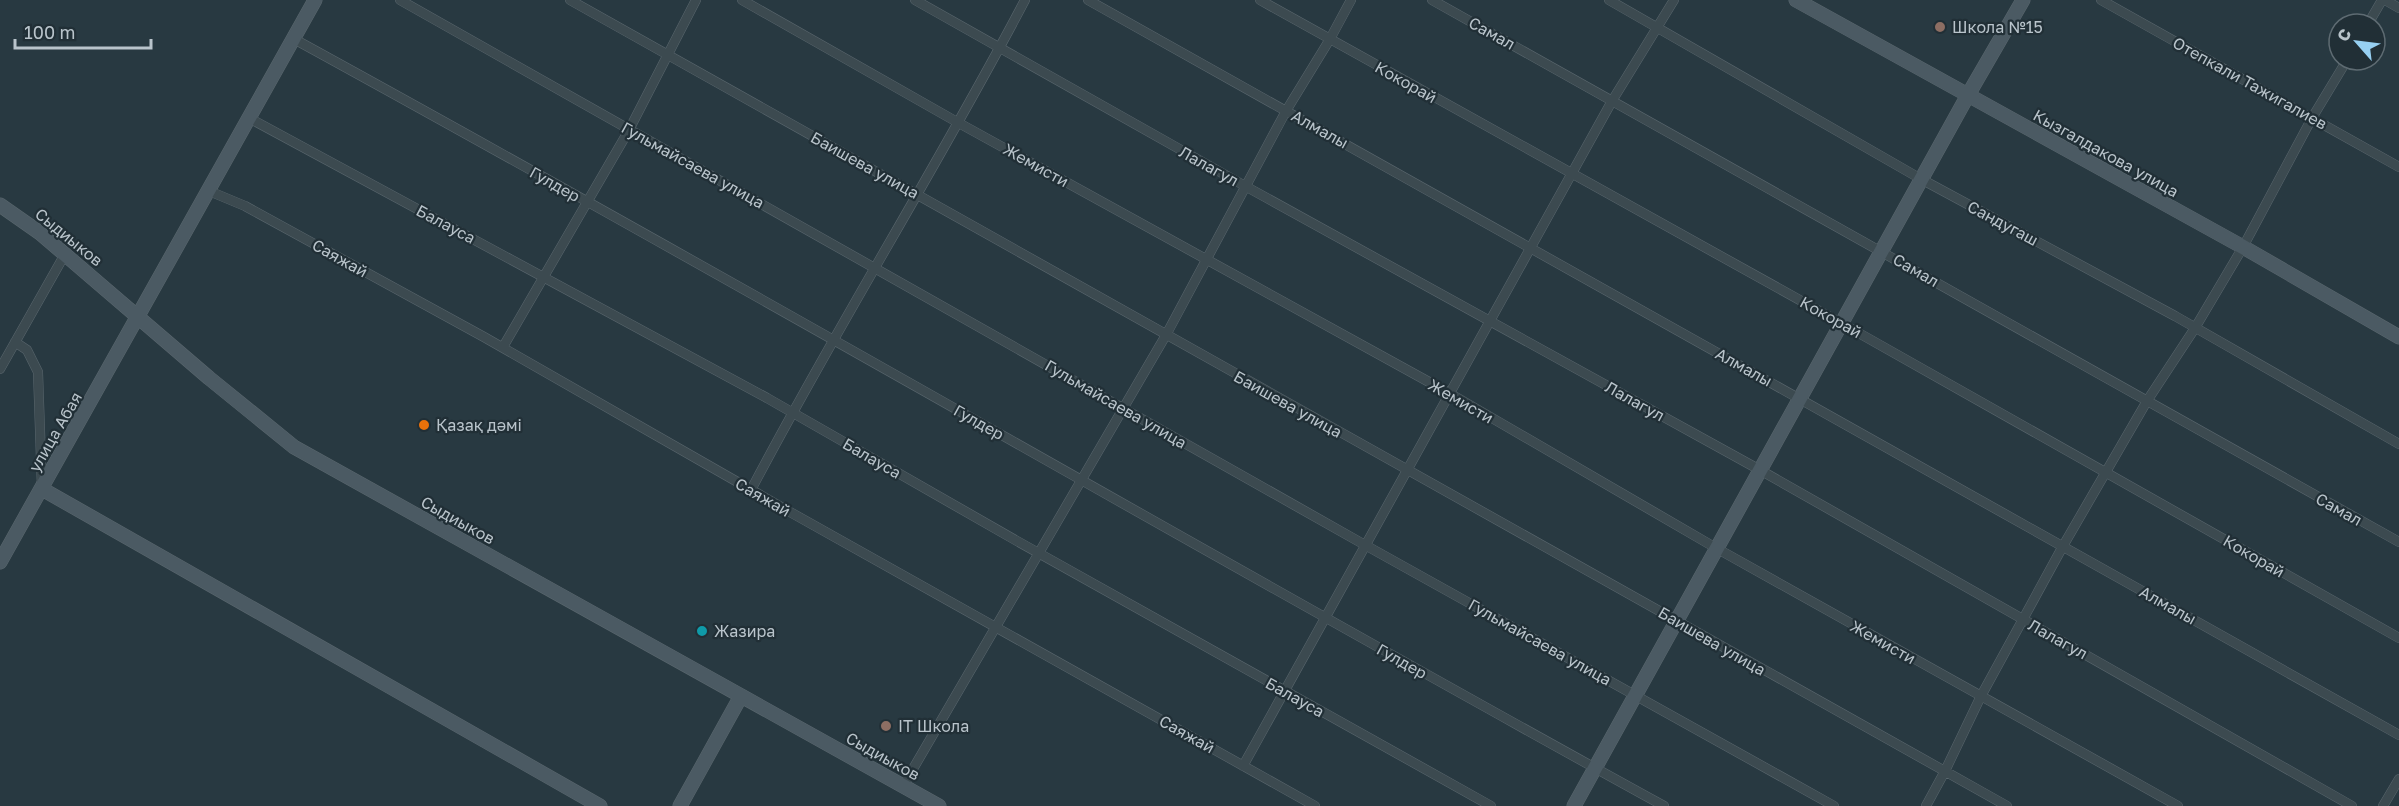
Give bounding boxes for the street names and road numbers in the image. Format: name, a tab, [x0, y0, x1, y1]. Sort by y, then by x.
street label: Самал	[1465, 12, 1519, 54]
street label: Отепкали Тажигалиев	[2169, 32, 2331, 134]
street label: Кокорай	[1372, 57, 1440, 107]
street label: Алмалы	[1288, 105, 1352, 153]
street label: Кызгалдакова улица	[2030, 105, 2182, 201]
street label: Гульмайсаева улица	[618, 117, 768, 213]
street label: Баишева улица	[807, 127, 923, 203]
street label: Жемисти	[1000, 139, 1072, 191]
street label: Лалагул	[1176, 142, 1242, 190]
street label: Гулдер	[526, 162, 584, 206]
street label: Сандугаш	[1964, 196, 2042, 250]
street label: Балауса	[413, 200, 479, 248]
street label: Сыдиыков	[31, 204, 107, 270]
street label: Саяжай	[309, 235, 371, 281]
street label: Самал	[1889, 249, 1943, 291]
street label: Кокорай	[1797, 292, 1865, 342]
street label: Алмалы	[1712, 343, 1776, 391]
street label: Гульмайсаева улица	[1042, 355, 1190, 453]
street label: Баишева улица	[1230, 366, 1346, 442]
street label: Жемисти	[1425, 374, 1497, 428]
street label: Лалагул	[1602, 377, 1668, 425]
street label: улица Абая	[24, 388, 86, 476]
street label: Гулдер	[950, 400, 1008, 444]
street label: Балауса	[839, 433, 905, 483]
street label: Саяжай	[732, 473, 794, 521]
street label: Самал	[2312, 488, 2366, 530]
street label: Сыдиыков	[418, 492, 498, 548]
street label: Кокорай	[2220, 530, 2288, 582]
street label: Алмалы	[2136, 581, 2200, 629]
street label: Гульмайсаева улица	[1465, 594, 1615, 690]
street label: Баишева улица	[1655, 602, 1769, 680]
street label: Лалагул	[2025, 615, 2091, 663]
street label: Жемисти	[1847, 616, 1919, 668]
street label: Гулдер	[1373, 639, 1431, 683]
street label: Балауса	[1262, 673, 1328, 721]
street label: Саяжай	[1156, 711, 1218, 757]
street label: Сыдиыков	[843, 728, 923, 784]

